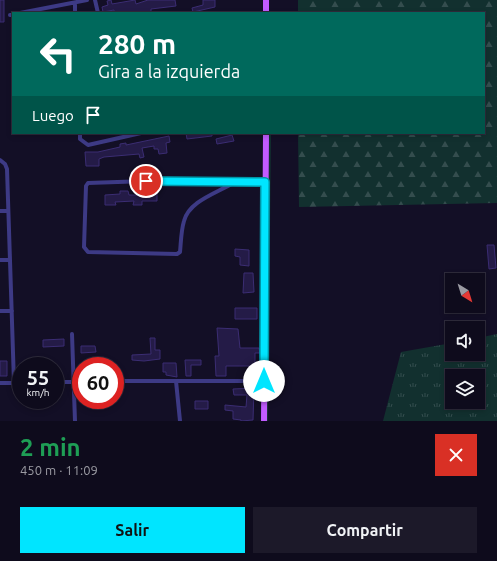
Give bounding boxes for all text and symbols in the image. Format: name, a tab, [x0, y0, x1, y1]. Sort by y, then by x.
icon: left	[32, 28, 84, 80]
text: 280 m	[98, 28, 176, 59]
text: Gira a la izquierda	[98, 61, 240, 81]
icon: arrive	[82, 104, 104, 126]
text: Luego	[32, 107, 74, 124]
pin	[129, 164, 163, 198]
icon: arrive	[135, 170, 157, 192]
north arrow	[445, 273, 485, 313]
map controls	[445, 273, 485, 409]
button: sound	[445, 321, 485, 361]
speed limit sign: 60	[72, 357, 124, 409]
position arrow	[243, 360, 285, 402]
text: 55	[27, 366, 49, 389]
button: layers	[445, 369, 485, 409]
text: km/h	[26, 387, 50, 398]
text: 2 min	[20, 434, 81, 461]
button: close	[435, 434, 477, 476]
text: 450 m · 11:09	[20, 463, 98, 477]
button: Salir	[20, 507, 245, 553]
button: Compartir	[253, 507, 477, 553]

